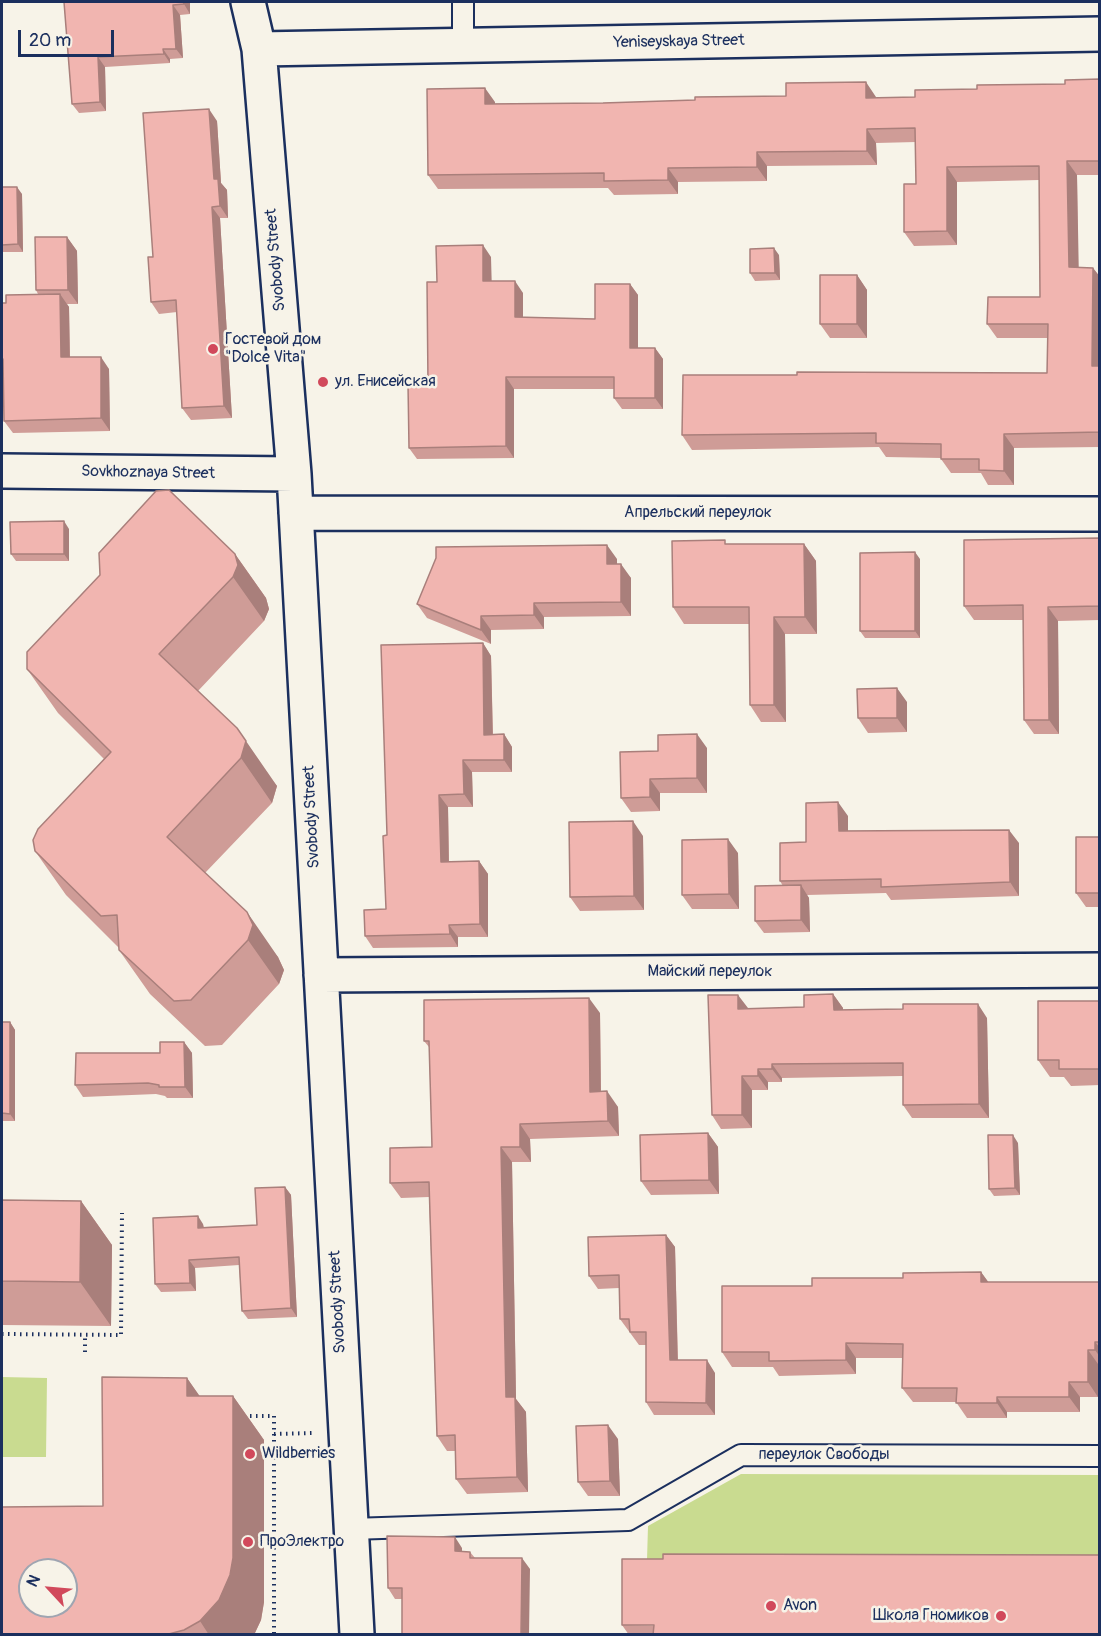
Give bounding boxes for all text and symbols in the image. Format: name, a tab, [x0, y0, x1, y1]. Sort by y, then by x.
scale bar	[21, 18, 117, 56]
text: 20 m	[29, 29, 71, 52]
street label: Yeniseyskaya Street	[613, 31, 745, 53]
street label: Svobody Street	[262, 208, 290, 312]
place label: Гостевой дом "Dolce Vita"	[225, 330, 321, 368]
marker: Гостевой дом "Dolce Vita"	[206, 342, 220, 356]
place label: ул. Енисейская	[335, 372, 436, 392]
marker: ул. Енисейская	[316, 375, 330, 389]
street label: Sovkhoznaya Street	[81, 462, 215, 484]
street label: Апрельский переулок	[624, 503, 772, 523]
street label: Svobody Street	[300, 765, 324, 869]
street label: Майский переулок	[648, 962, 772, 982]
street label: Svobody Street	[326, 1250, 350, 1354]
place label: Wildberries	[262, 1444, 335, 1464]
street label: переулок Свободы	[758, 1445, 890, 1465]
marker: Wildberries	[243, 1447, 257, 1461]
place label: ПроЭлектро	[260, 1532, 344, 1552]
marker: ПроЭлектро	[241, 1535, 255, 1549]
north arrow	[18, 1558, 78, 1618]
text: N	[22, 1572, 45, 1590]
place label: Avon	[783, 1596, 817, 1616]
marker: Avon	[764, 1599, 778, 1613]
place label: Школа Гномиков	[873, 1606, 989, 1626]
marker: Школа Гномиков	[994, 1609, 1008, 1623]

